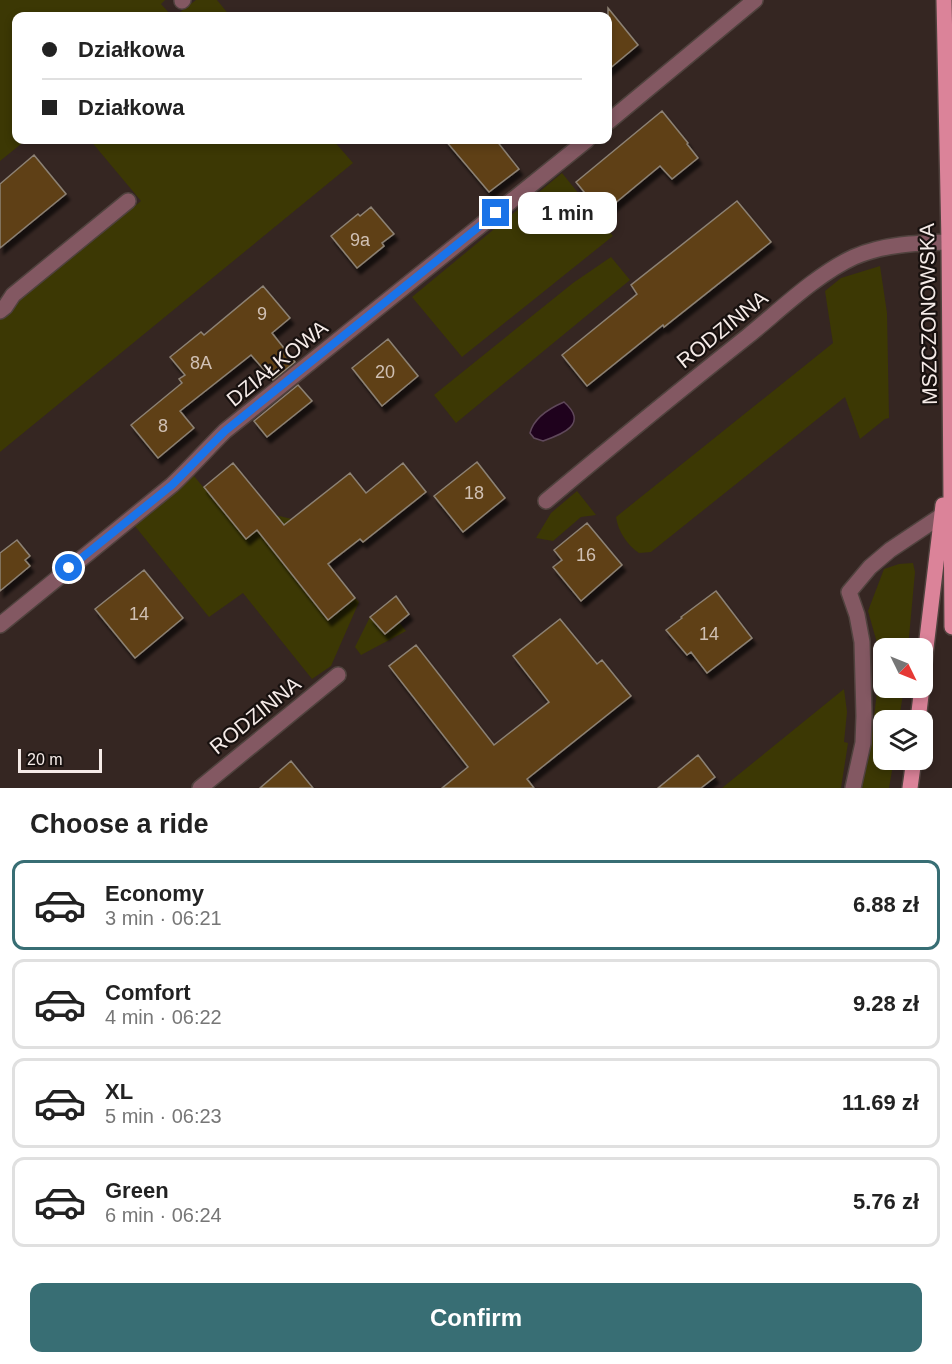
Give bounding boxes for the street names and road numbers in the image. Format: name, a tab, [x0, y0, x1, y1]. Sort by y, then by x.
street label: MSZCZONOWSKA	[915, 223, 941, 405]
street label: RODZINNA	[672, 286, 772, 372]
street label: DZIAŁKOWA	[222, 315, 332, 411]
street label: RODZINNA	[205, 672, 305, 758]

